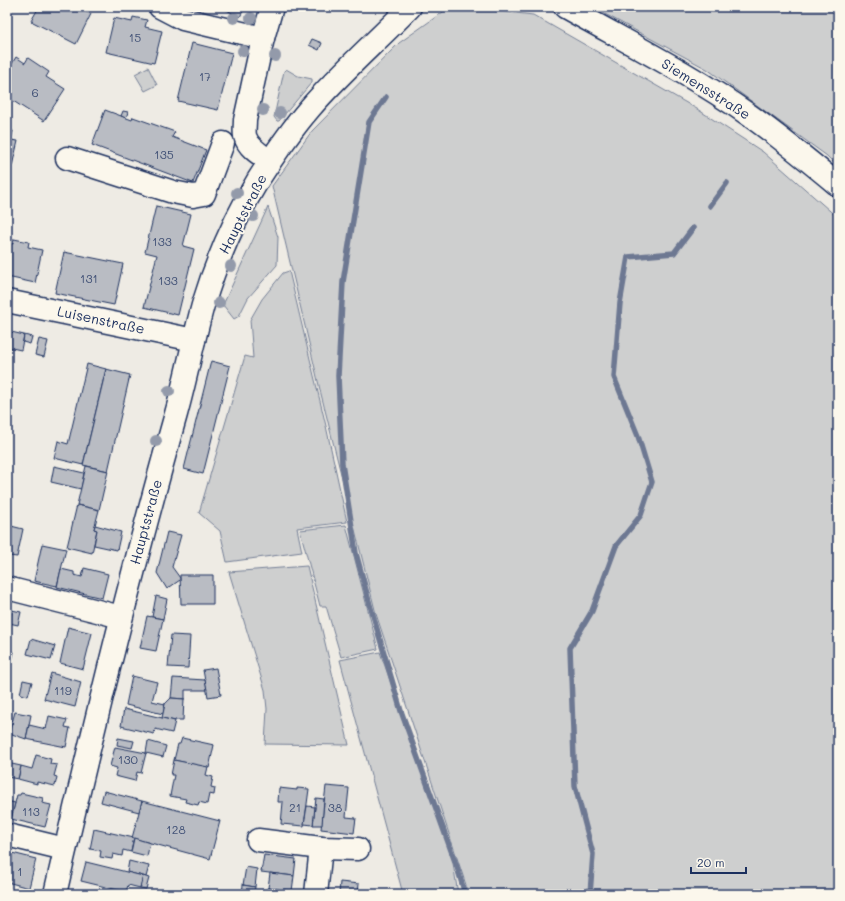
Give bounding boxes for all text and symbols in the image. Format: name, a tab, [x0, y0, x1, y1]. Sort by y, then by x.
house number: 15	[129, 29, 141, 45]
street label: Siemensstraße	[658, 54, 754, 124]
house number: 17	[199, 68, 211, 84]
house number: 6	[31, 84, 39, 100]
house number: 135	[154, 146, 174, 162]
street label: Hauptstraße	[214, 171, 271, 257]
house number: 133	[152, 233, 172, 249]
house number: 131	[80, 270, 98, 286]
house number: 133	[158, 272, 178, 288]
street label: Luisenstraße	[56, 301, 147, 338]
street label: Hauptstraße	[125, 477, 166, 567]
house number: 119	[54, 682, 72, 698]
house number: 130	[118, 751, 138, 767]
house number: 21	[289, 799, 301, 815]
house number: 38	[328, 799, 342, 815]
house number: 113	[22, 803, 40, 819]
house number: 128	[166, 821, 186, 837]
scale bar	[691, 849, 746, 875]
text: 20 m	[697, 854, 725, 870]
house number: 1	[17, 863, 23, 879]

